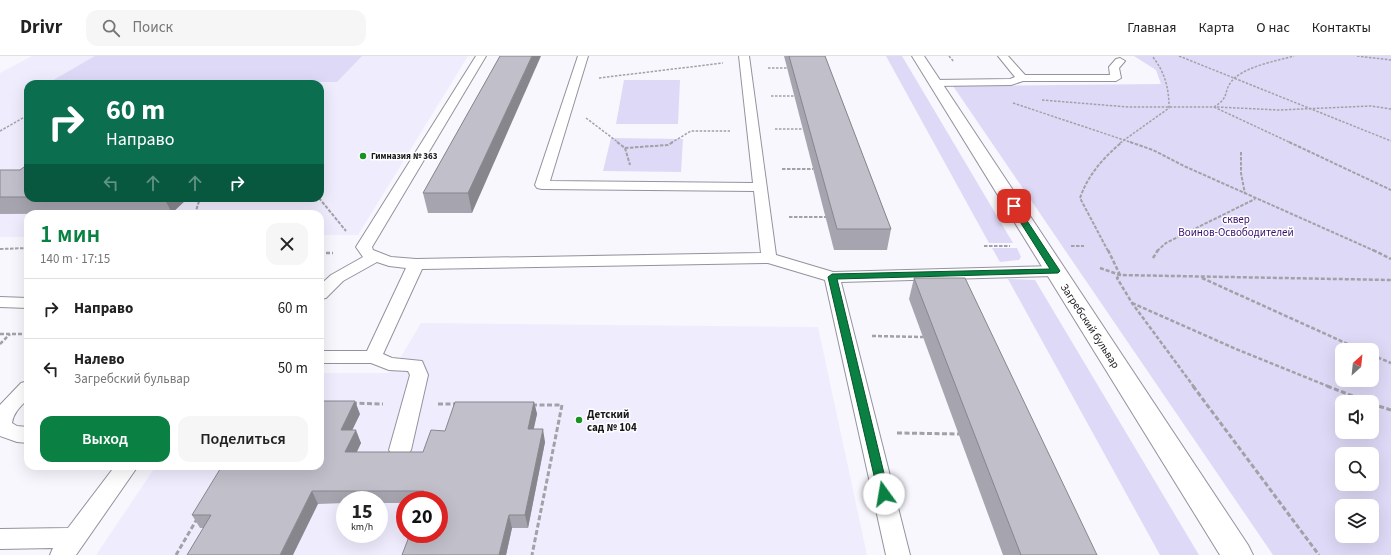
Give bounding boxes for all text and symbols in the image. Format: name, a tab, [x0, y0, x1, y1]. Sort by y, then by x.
search box	[86, 10, 366, 46]
text: Drivr	[20, 14, 62, 41]
icon: search	[100, 17, 122, 39]
text: Поиск	[132, 17, 173, 38]
text: Главная	[1127, 18, 1176, 38]
text: Карта	[1198, 18, 1234, 38]
text: О нас	[1256, 18, 1290, 38]
text: Контакты	[1312, 18, 1371, 38]
text: 60 m	[106, 90, 165, 130]
icon: right	[40, 96, 92, 148]
text: Направо	[106, 127, 174, 152]
place label: Гимназия № 363	[371, 150, 438, 163]
marker: Гимназия № 363	[358, 151, 368, 161]
icon: left	[100, 172, 122, 194]
icon: ahead	[142, 172, 164, 194]
icon: ahead	[184, 172, 206, 194]
icon: right	[226, 172, 248, 194]
pin	[997, 189, 1031, 223]
icon: arrive	[1003, 195, 1025, 217]
park label: сквер Воинов-Освободителей	[1178, 212, 1294, 240]
text: 1 мин	[40, 217, 100, 252]
button: close	[266, 223, 308, 265]
text: 140 m · 17:15	[40, 250, 110, 268]
street label: Загребский бульвар	[1057, 281, 1123, 371]
icon: right	[40, 298, 62, 320]
text: Направо	[74, 298, 133, 319]
text: 60 m	[278, 298, 308, 319]
north arrow	[1335, 343, 1379, 387]
map controls	[1335, 343, 1379, 543]
text: Налево	[74, 349, 125, 370]
icon: left	[40, 358, 62, 380]
text: 50 m	[278, 358, 308, 379]
text: Загребский бульвар	[74, 370, 190, 388]
button: sound	[1335, 395, 1379, 439]
place label: Детский сад № 104	[587, 407, 637, 435]
marker: Детский сад № 104	[574, 415, 584, 425]
button: Выход	[40, 416, 170, 462]
button: Поделиться	[178, 416, 308, 462]
button: search	[1335, 447, 1379, 491]
position arrow	[863, 473, 905, 515]
speed limit sign: 20	[396, 491, 448, 543]
text: 15	[351, 498, 373, 526]
button: layers	[1335, 499, 1379, 543]
text: km/h	[351, 520, 373, 534]

